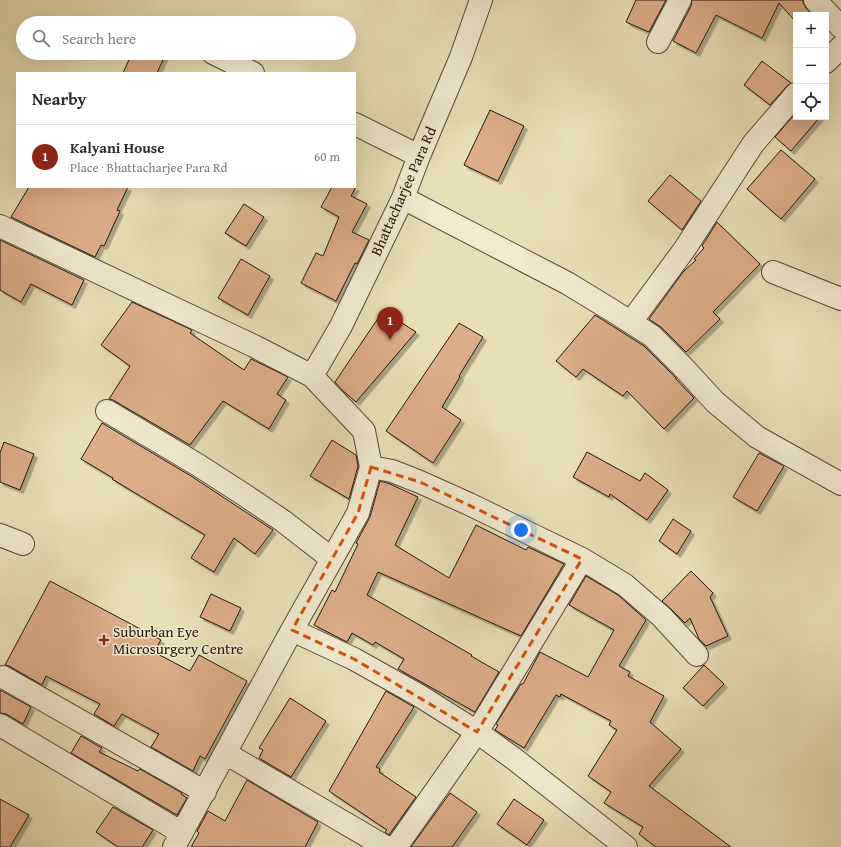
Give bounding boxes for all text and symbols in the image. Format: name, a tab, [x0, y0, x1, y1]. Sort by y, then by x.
map controls	[793, 12, 829, 120]
button: +	[793, 12, 829, 48]
search box	[16, 16, 356, 60]
icon: search	[30, 27, 52, 49]
text: Search here	[62, 28, 136, 49]
button: −	[793, 48, 829, 84]
button: locate	[793, 84, 829, 120]
text: Nearby	[32, 86, 86, 111]
street label: Bhattacharjee Para Rd	[365, 123, 441, 259]
text: Kalyani House	[70, 137, 165, 158]
text: 1	[42, 147, 48, 166]
text: 60 m	[314, 147, 340, 166]
text: Place · Bhattacharjee Para Rd	[70, 158, 227, 177]
pin: 1	[377, 307, 403, 340]
your location	[511, 520, 531, 540]
place label: Suburban Eye Microsurgery Centre	[113, 621, 243, 659]
marker: Suburban Eye Microsurgery Centre	[98, 634, 110, 646]

